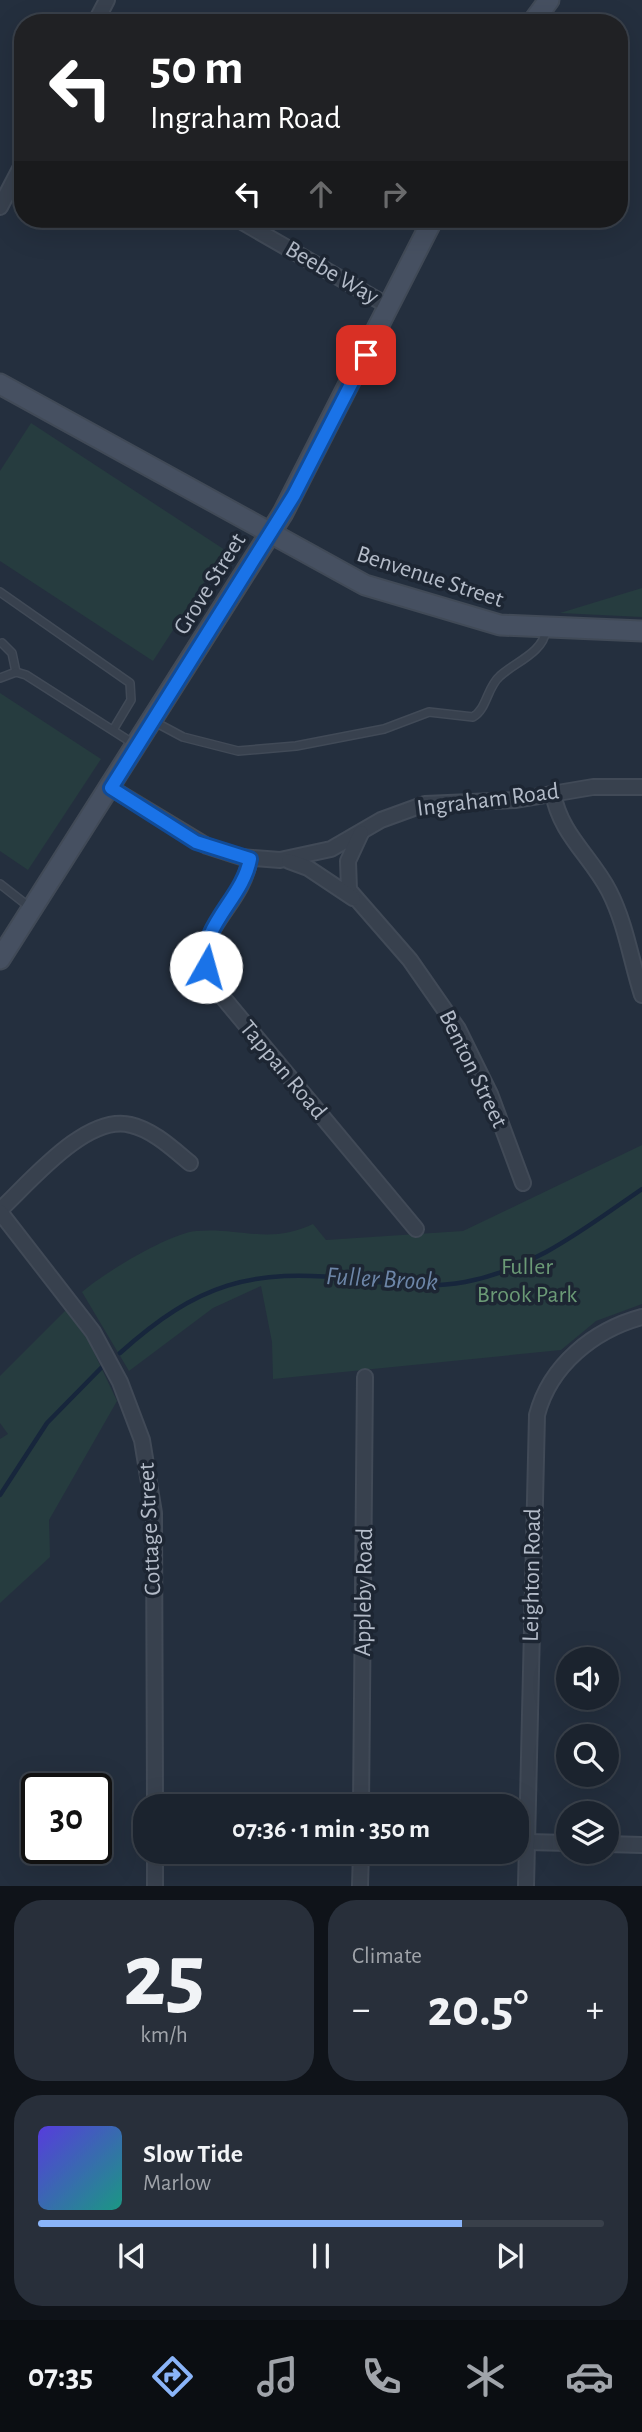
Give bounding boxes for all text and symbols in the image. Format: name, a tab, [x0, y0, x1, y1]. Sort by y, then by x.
icon: left	[35, 42, 126, 133]
text: 50 m	[150, 44, 244, 93]
text: Ingraham Road	[150, 102, 341, 134]
icon: left	[229, 175, 267, 213]
icon: ahead	[302, 175, 340, 213]
icon: right	[375, 175, 413, 213]
street label: Beebe Way	[281, 237, 383, 309]
pin	[336, 325, 396, 385]
icon: arrive	[347, 336, 385, 374]
street label: Grove Street	[170, 529, 251, 639]
street label: Benvenue Street	[354, 542, 507, 612]
street label: Ingraham Road	[416, 779, 560, 821]
position arrow	[169, 930, 243, 1004]
street label: Benton Street	[434, 1006, 512, 1132]
street label: Tappan Road	[235, 1016, 331, 1124]
park label: Fuller Brook Park	[477, 1255, 577, 1307]
water label: Fuller Brook	[325, 1263, 439, 1295]
street label: Cottage Street	[135, 1461, 165, 1596]
street label: Leighton Road	[519, 1508, 545, 1642]
street label: Appleby Road	[351, 1527, 377, 1657]
map controls	[556, 1647, 619, 1864]
button: sound	[556, 1647, 619, 1710]
button: search	[556, 1724, 619, 1787]
speed limit sign: 30	[21, 1773, 112, 1864]
button: layers	[556, 1801, 619, 1864]
text: 07:36 · 1 min · 350 m	[232, 1816, 430, 1842]
text: 25	[123, 1931, 205, 2022]
text: Climate	[352, 1945, 422, 1968]
text: 20.5°	[427, 1983, 529, 2035]
text: −	[352, 1991, 370, 2029]
text: +	[586, 1991, 604, 2029]
text: km/h	[140, 2024, 188, 2047]
text: Slow Tide	[143, 2141, 243, 2167]
text: Marlow	[143, 2172, 211, 2195]
icon: previous	[113, 2237, 151, 2275]
icon: pause	[302, 2237, 340, 2275]
icon: next	[491, 2237, 529, 2275]
icon: directions	[148, 2352, 197, 2401]
icon: music	[253, 2352, 302, 2401]
icon: phone	[357, 2352, 406, 2401]
icon: climate	[461, 2352, 510, 2401]
icon: car	[565, 2352, 614, 2401]
text: 07:35	[28, 2360, 93, 2392]

